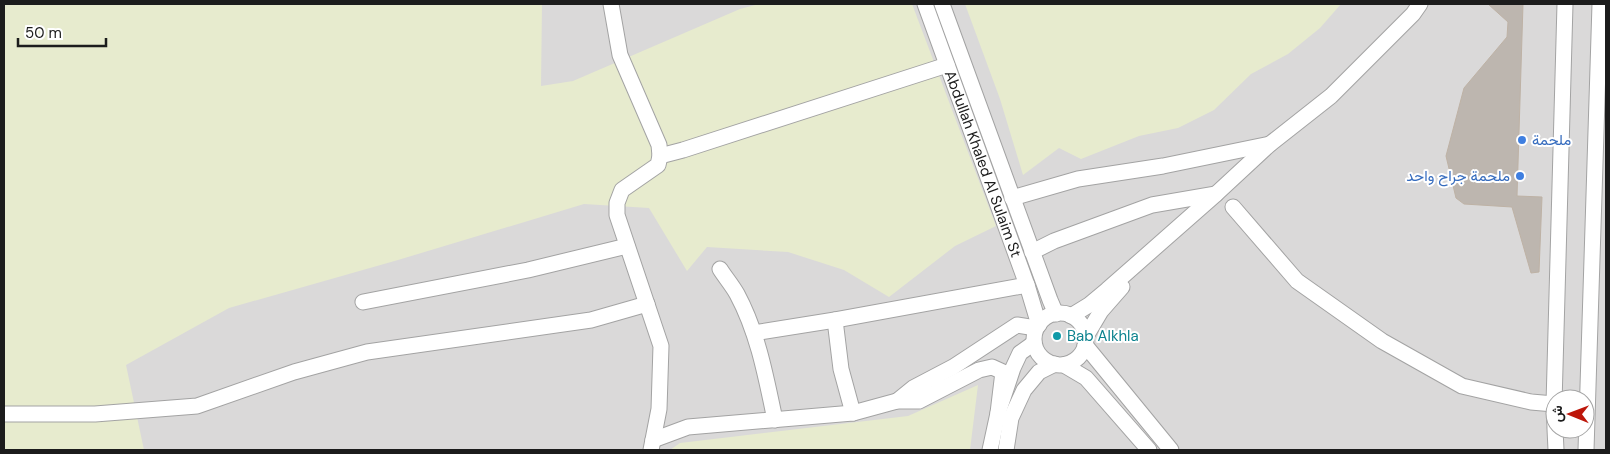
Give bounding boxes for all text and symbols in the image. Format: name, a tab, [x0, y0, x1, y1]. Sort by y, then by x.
scale bar	[18, 15, 105, 47]
text: 50 m	[25, 23, 62, 43]
street label: Abdullah Khaled Al Sulaim St	[940, 68, 1026, 260]
place label: ملحمة	[1532, 130, 1571, 150]
marker: ملحمة	[1516, 134, 1528, 146]
place label: ملحمة جراح واحد	[1406, 166, 1510, 187]
marker: ملحمة جراح واحد	[1514, 170, 1526, 182]
place label: Bab Alkhla	[1067, 326, 1139, 346]
marker: Bab Alkhla	[1051, 330, 1063, 342]
north arrow	[1545, 389, 1595, 439]
text: ش	[1548, 405, 1566, 422]

